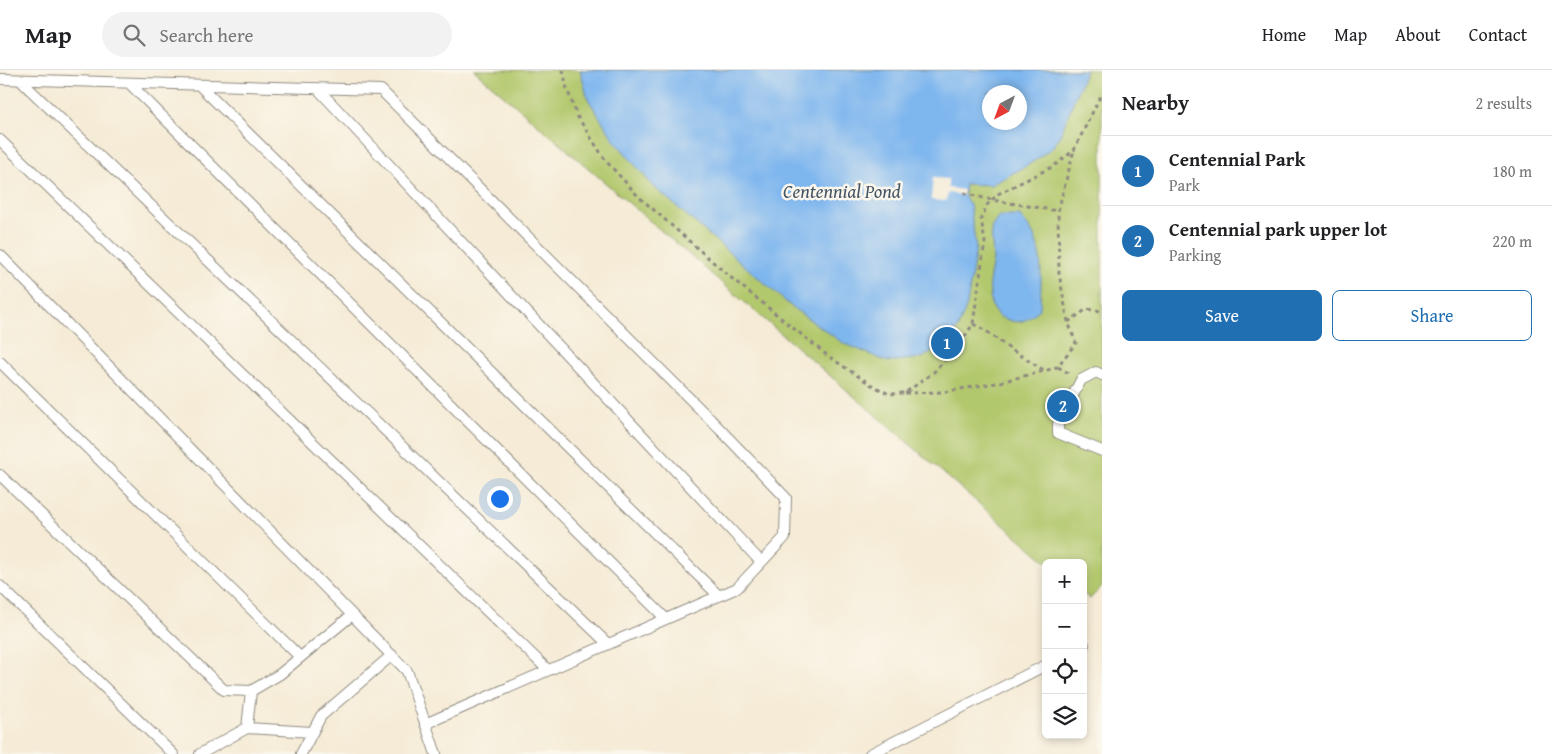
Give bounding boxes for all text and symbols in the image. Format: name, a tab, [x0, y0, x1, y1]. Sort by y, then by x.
search box	[102, 12, 452, 57]
text: Map	[25, 17, 72, 52]
icon: search	[120, 21, 148, 49]
text: Search here	[160, 21, 253, 49]
text: Home	[1262, 21, 1306, 48]
text: Map	[1334, 21, 1367, 48]
text: About	[1395, 21, 1441, 48]
text: Contact	[1469, 21, 1527, 48]
north arrow	[982, 85, 1027, 130]
text: Nearby	[1122, 87, 1189, 118]
text: 2 results	[1475, 91, 1532, 115]
text: Centennial Park	[1169, 145, 1305, 173]
text: 1	[1134, 159, 1142, 183]
text: 180 m	[1492, 159, 1532, 183]
text: Park	[1169, 173, 1200, 197]
water label: Centennial Pond	[783, 177, 901, 205]
text: Centennial park upper lot	[1169, 215, 1387, 243]
text: 2	[1134, 229, 1142, 253]
text: 220 m	[1492, 229, 1532, 253]
text: Parking	[1169, 243, 1221, 267]
button: Save	[1122, 290, 1322, 341]
button: Share	[1332, 290, 1532, 341]
pin: 1	[931, 324, 963, 362]
pin: 2	[1047, 387, 1079, 425]
your location	[487, 486, 513, 512]
map controls	[1042, 559, 1087, 739]
button: +	[1042, 559, 1087, 604]
button: −	[1042, 604, 1087, 649]
button: locate	[1042, 649, 1087, 694]
button: layers	[1042, 694, 1087, 739]

